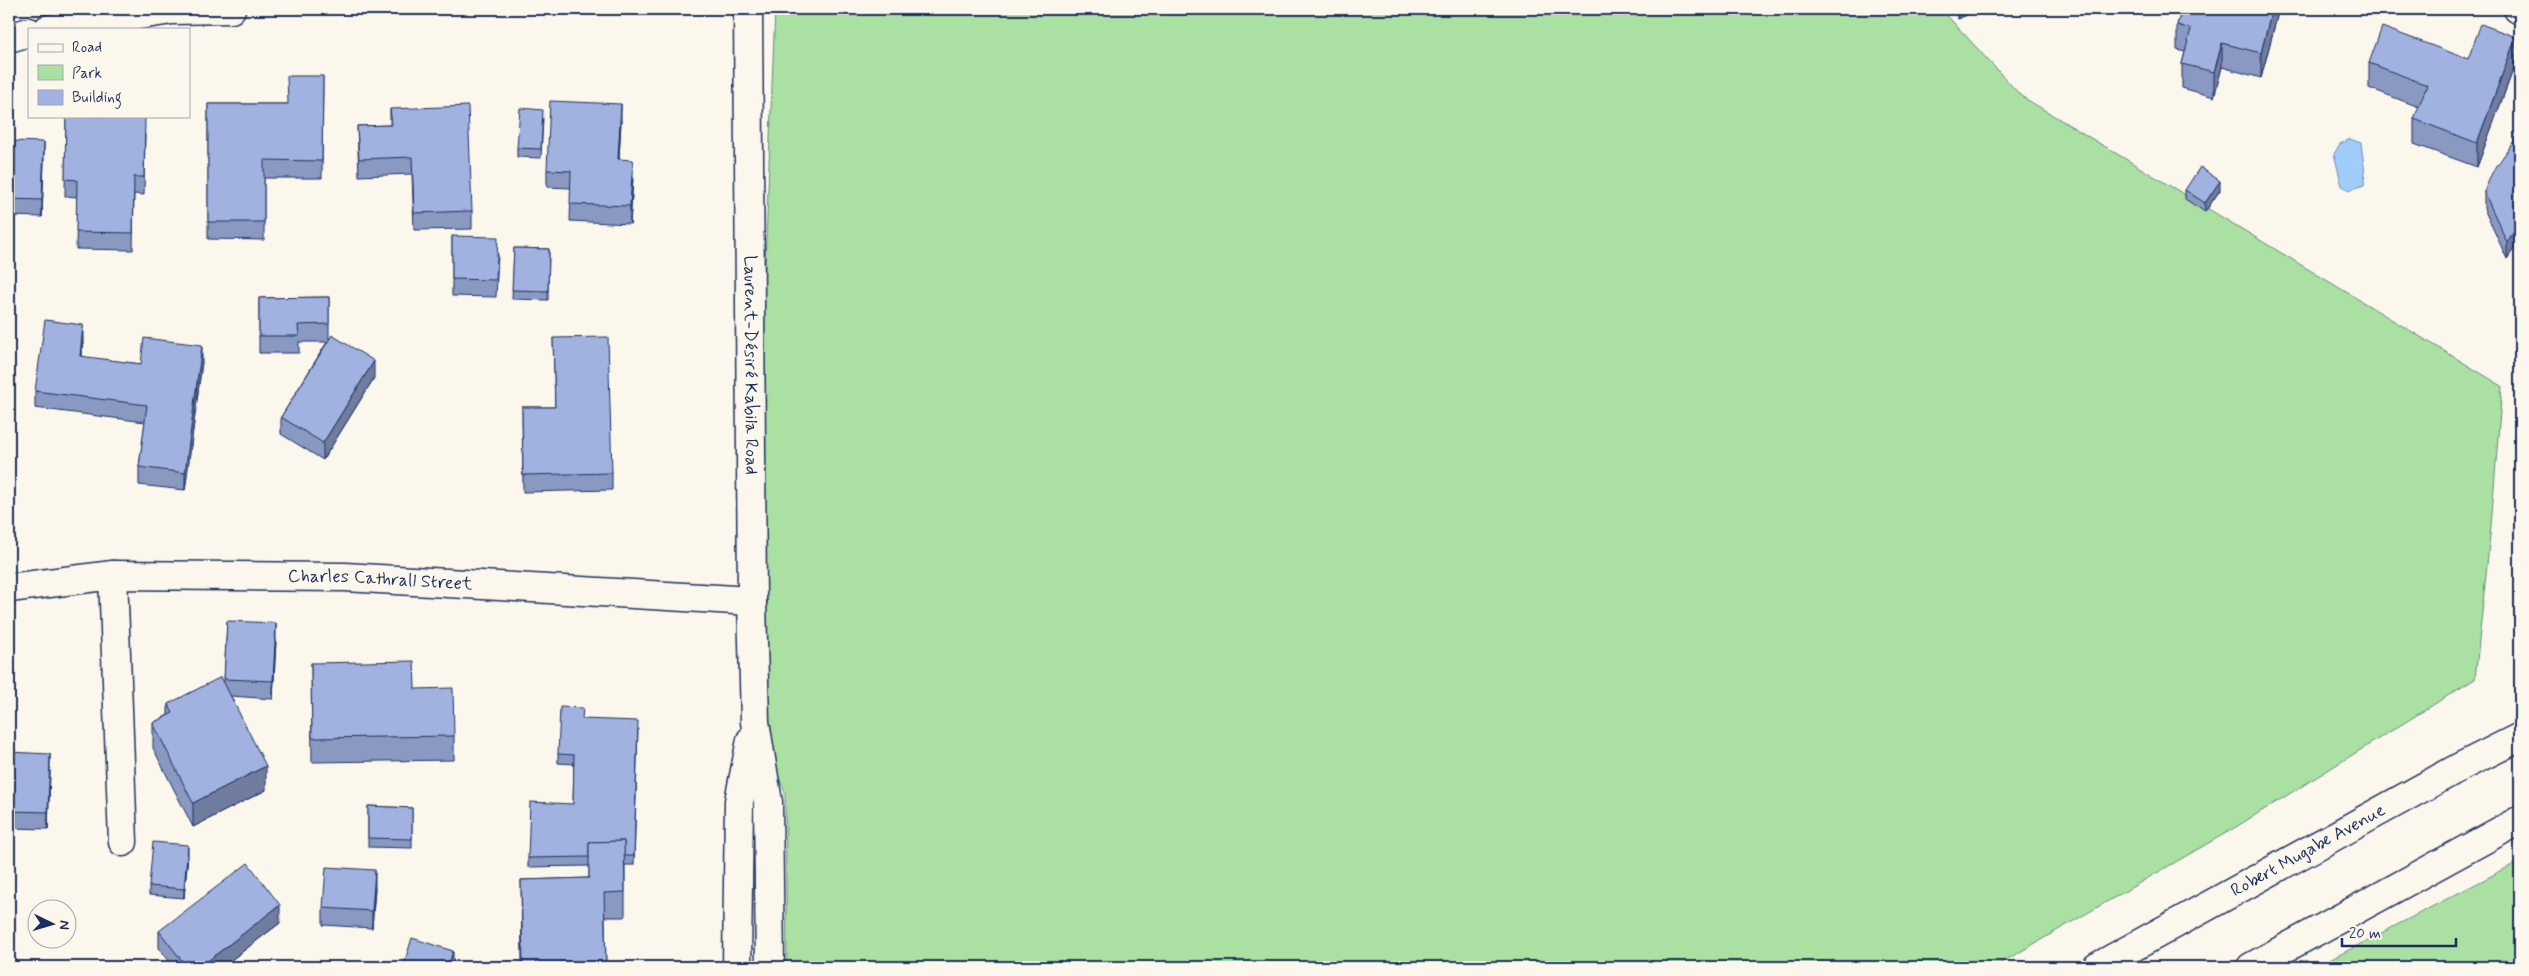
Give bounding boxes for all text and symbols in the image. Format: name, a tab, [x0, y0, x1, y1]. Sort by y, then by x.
legend	[28, 28, 190, 118]
text: Road	[72, 38, 102, 58]
text: Park	[72, 64, 102, 84]
text: Building	[72, 88, 122, 109]
street label: Laurent-Désiré Kabila Road	[738, 255, 763, 475]
street label: Charles Cathrall Street	[288, 565, 474, 597]
street label: Robert Mugabe Avenue	[2227, 798, 2390, 903]
north arrow	[28, 898, 78, 948]
scale bar	[2342, 916, 2455, 948]
text: N	[55, 920, 73, 930]
text: 20 m	[2349, 924, 2381, 944]

